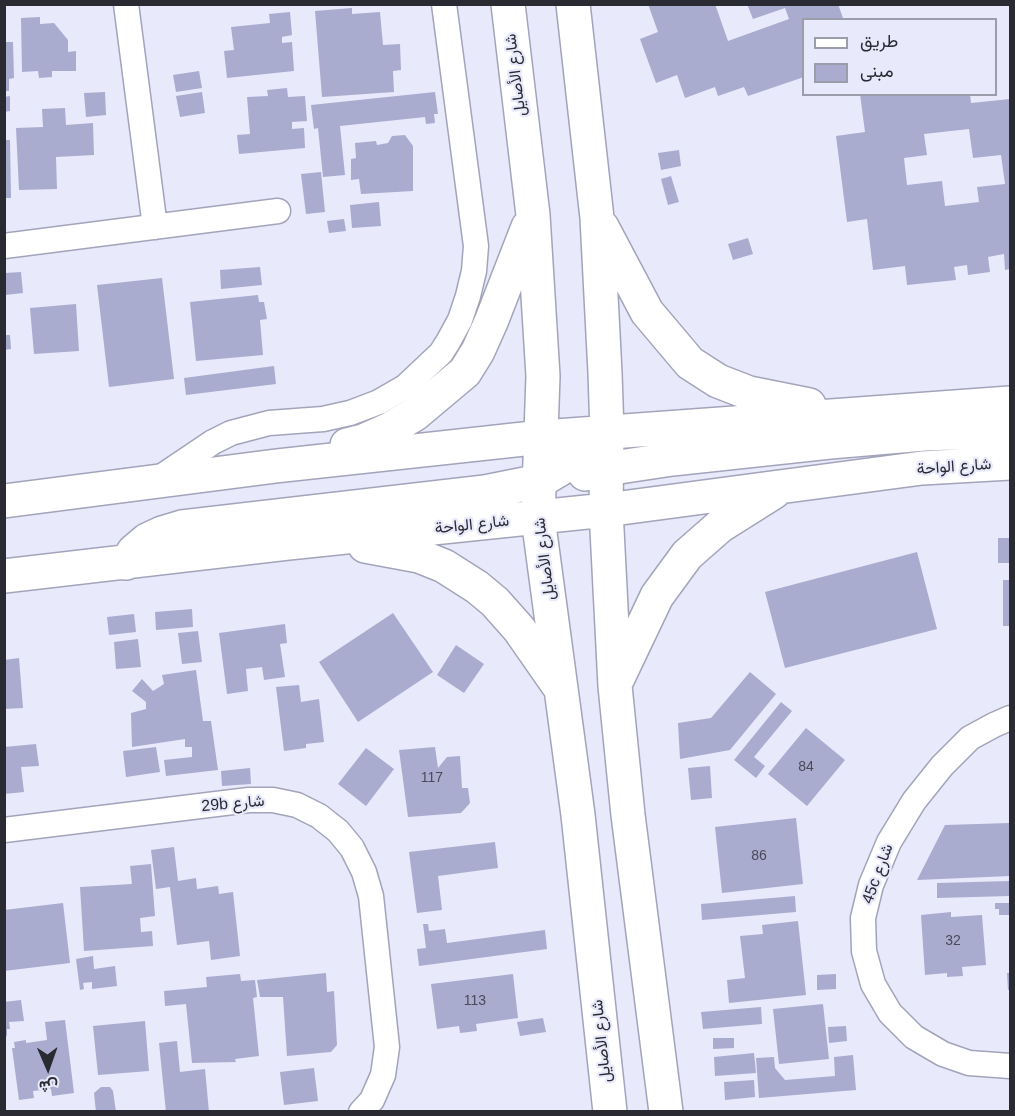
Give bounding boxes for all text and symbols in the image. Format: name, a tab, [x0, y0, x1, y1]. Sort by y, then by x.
legend	[802, 18, 997, 96]
text: طريق	[860, 31, 898, 51]
street label: شارع الأصايل	[501, 33, 531, 117]
text: مبنى	[860, 61, 894, 81]
street label: شارع الواحة	[916, 455, 992, 479]
street label: شارع الواحة	[434, 512, 510, 538]
street label: شارع الأصايل	[530, 517, 560, 601]
house number: 84	[798, 759, 814, 775]
house number: 117	[421, 770, 443, 786]
street label: 29b شارع	[201, 792, 265, 816]
street label: 45c شارع	[858, 841, 898, 907]
house number: 86	[751, 848, 767, 864]
house number: 32	[945, 933, 961, 949]
house number: 113	[464, 993, 486, 1009]
street label: شارع الأصايل	[588, 999, 616, 1083]
north arrow	[18, 1038, 78, 1098]
text: ش	[39, 1078, 59, 1095]

